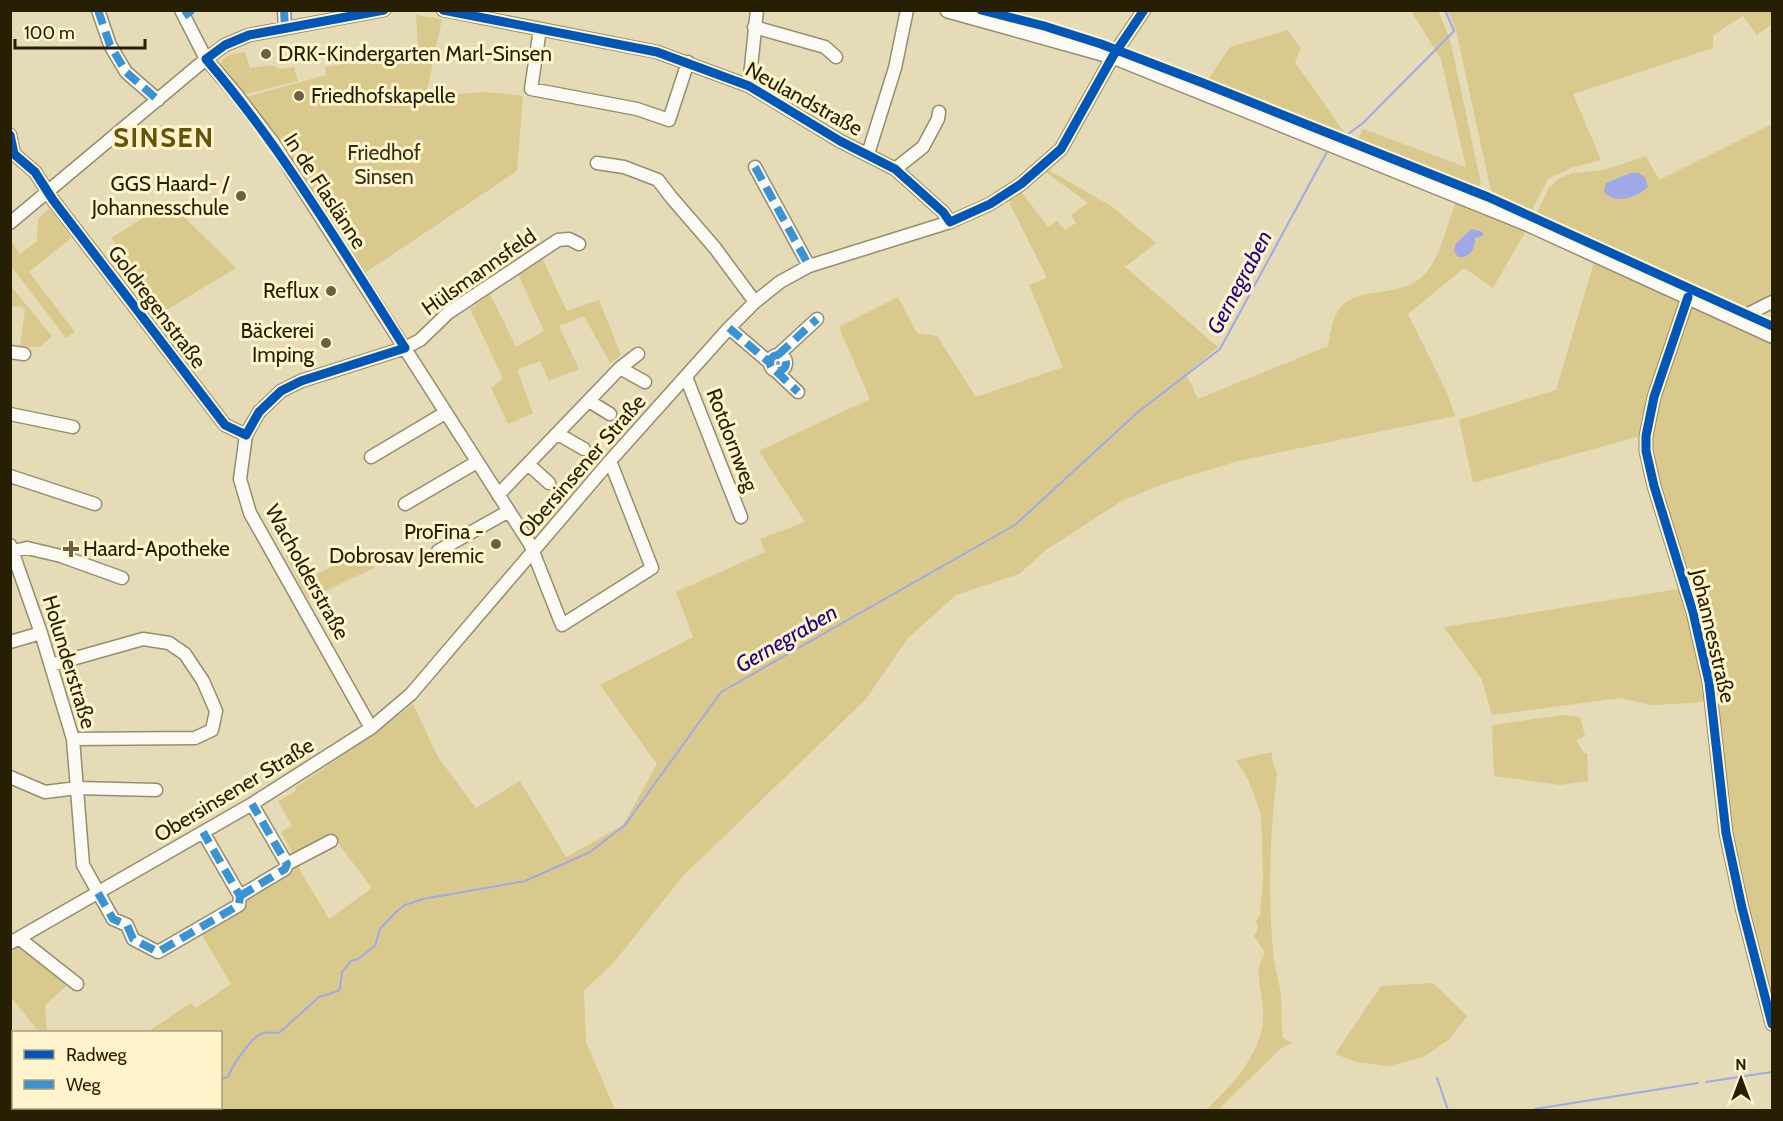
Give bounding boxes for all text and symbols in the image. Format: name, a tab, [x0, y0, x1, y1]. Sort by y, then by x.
scale bar	[15, 12, 146, 50]
text: 100 m	[24, 22, 75, 44]
place label: DRK-Kindergarten Marl-Sinsen	[278, 41, 552, 66]
marker: DRK-Kindergarten Marl-Sinsen	[259, 47, 273, 61]
street label: Neulandstraße	[741, 56, 867, 141]
place label: Friedhofskapelle	[311, 83, 456, 108]
marker: Friedhofskapelle	[292, 89, 306, 103]
district label: SINSEN	[113, 121, 215, 154]
street label: In de Flaslänne	[279, 128, 372, 253]
park label: Friedhof Sinsen	[347, 140, 421, 189]
place label: GGS Haard- / Johannesschule	[91, 171, 230, 220]
marker: GGS Haard- / Johannesschule	[234, 189, 248, 203]
street label: Hülsmannsfeld	[417, 223, 541, 320]
water label: Gernegraben	[1201, 226, 1278, 339]
street label: Goldregenstraße	[103, 240, 212, 373]
place label: Reflux	[263, 278, 319, 303]
marker: Reflux	[324, 284, 338, 298]
place label: Bäckerei Imping	[241, 318, 315, 367]
marker: Bäckerei Imping	[319, 336, 333, 350]
street label: Rotdornweg	[701, 385, 764, 495]
street label: Obersinsener Straße	[513, 389, 651, 542]
street label: Wacholderstraße	[260, 500, 355, 644]
place label: ProFina - Dobrosav Jeremic	[329, 519, 484, 568]
place label: Haard-Apotheke	[83, 536, 230, 561]
marker: ProFina - Dobrosav Jeremic	[489, 537, 503, 551]
marker: Haard-Apotheke	[64, 542, 78, 556]
street label: Johannesstraße	[1686, 566, 1741, 705]
street label: Holunderstraße	[37, 592, 102, 732]
water label: Gernegraben	[730, 598, 842, 678]
street label: Obersinsener Straße	[149, 732, 318, 847]
legend	[12, 1031, 222, 1109]
text: Radweg	[66, 1044, 128, 1066]
north arrow	[1711, 1049, 1771, 1109]
text: N	[1735, 1055, 1747, 1074]
text: Weg	[66, 1074, 102, 1096]

